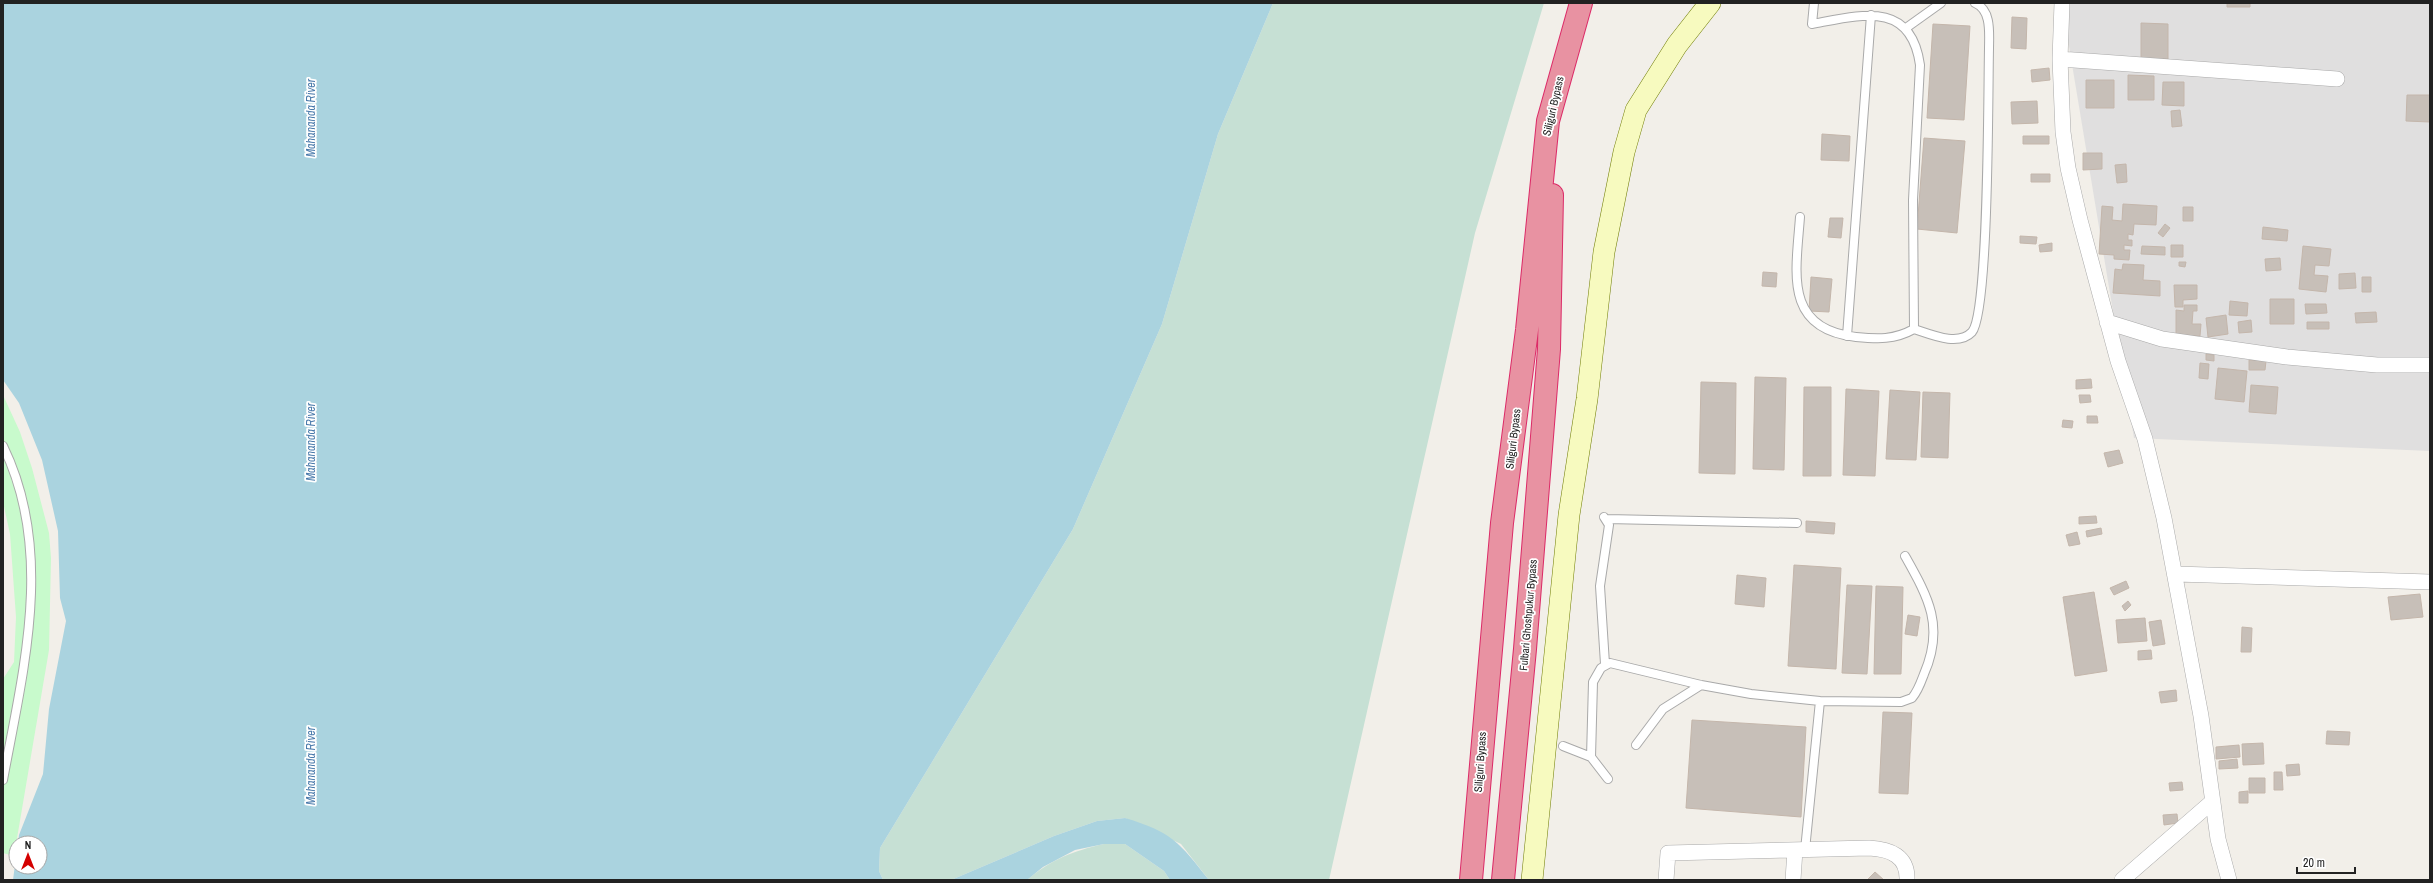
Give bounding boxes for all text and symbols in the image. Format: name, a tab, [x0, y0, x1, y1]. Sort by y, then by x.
street label: Siliguri Bypass	[1539, 74, 1567, 137]
water label: Mahananda River	[303, 78, 319, 157]
water label: Mahananda River	[303, 402, 319, 481]
street label: Siliguri Bypass	[1502, 408, 1524, 470]
street label: Fulbari Ghoshpukur Bypass	[1516, 558, 1540, 671]
water label: Mahananda River	[303, 726, 319, 805]
street label: Siliguri Bypass	[1471, 731, 1489, 793]
north arrow	[8, 835, 48, 875]
text: N	[25, 838, 31, 852]
scale bar	[2297, 849, 2355, 875]
text: 20 m	[2303, 855, 2325, 871]

